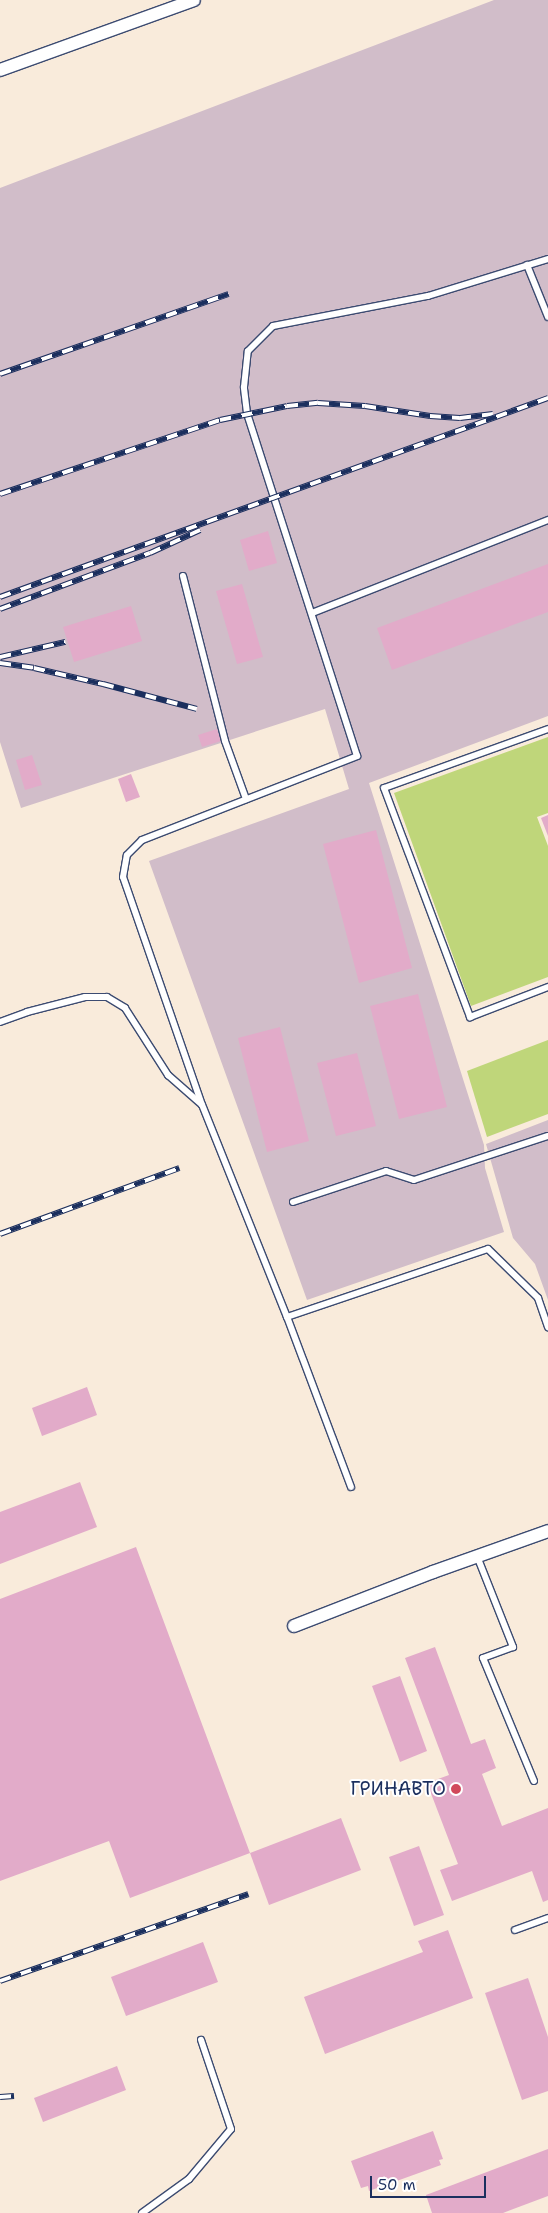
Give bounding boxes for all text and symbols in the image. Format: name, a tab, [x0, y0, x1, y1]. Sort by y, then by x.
place label: ГРИНАВТО	[350, 1778, 446, 1800]
marker: ГРИНАВТО	[450, 1783, 462, 1795]
scale bar	[373, 2166, 489, 2198]
text: 50 m	[378, 2175, 416, 2195]

